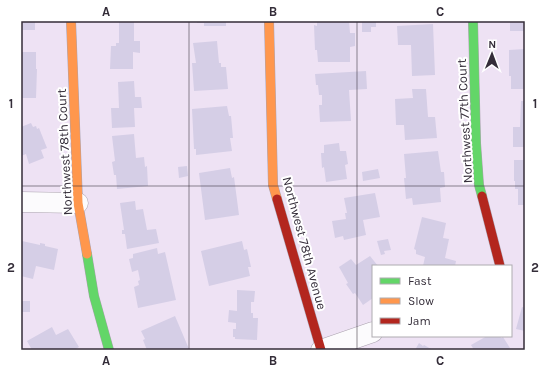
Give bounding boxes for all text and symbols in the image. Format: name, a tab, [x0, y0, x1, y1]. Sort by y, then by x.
text: A	[102, 4, 110, 19]
text: B	[269, 4, 277, 19]
text: C	[436, 4, 444, 19]
north arrow	[472, 34, 512, 74]
text: N	[488, 38, 496, 51]
street label: Northwest 77th Court	[454, 58, 475, 184]
street label: Northwest 78th Court	[54, 88, 75, 216]
text: 1	[9, 96, 13, 111]
text: 1	[533, 96, 537, 111]
street label: Northwest 78th Avenue	[280, 175, 330, 312]
text: 2	[7, 260, 15, 275]
text: 2	[531, 260, 539, 275]
legend	[372, 265, 512, 337]
text: Fast	[408, 274, 432, 288]
text: Slow	[408, 294, 434, 308]
text: Jam	[408, 314, 431, 328]
text: A	[102, 353, 110, 368]
text: B	[269, 353, 277, 368]
text: C	[436, 353, 444, 368]

